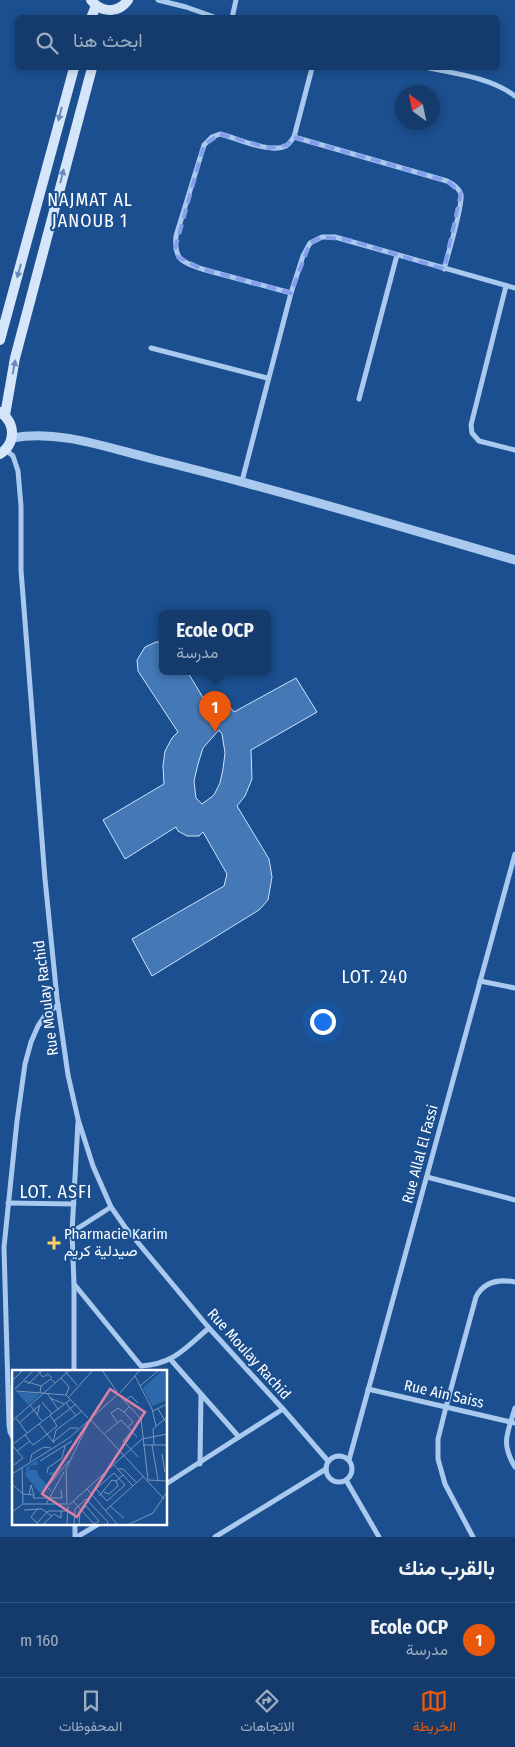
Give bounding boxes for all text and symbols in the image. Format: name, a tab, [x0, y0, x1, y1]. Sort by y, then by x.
search box	[15, 15, 500, 70]
icon: search	[33, 29, 61, 57]
text: ابحث هنا	[73, 29, 143, 52]
north arrow	[395, 85, 440, 130]
one-way arrow	[56, 107, 64, 122]
one-way arrow	[58, 169, 66, 184]
district label: NAJMAT AL JANOUB 1	[47, 189, 133, 232]
one-way arrow	[14, 264, 22, 279]
one-way arrow	[10, 359, 18, 375]
popup	[159, 610, 271, 675]
text: Ecole OCP	[176, 619, 254, 642]
text: مدرسة	[176, 643, 218, 662]
pin: 1	[199, 691, 231, 732]
street label: Rue Moulay Rachid	[30, 939, 62, 1057]
district label: LOT. 240	[342, 966, 408, 988]
your location	[310, 1009, 336, 1035]
street label: Rue Allal El Fassi	[398, 1103, 442, 1205]
district label: LOT. ASFI	[19, 1181, 93, 1203]
place label: Pharmacie Karim صيدلية كريم	[64, 1225, 168, 1261]
marker: Pharmacie Karim صيدلية كريم	[48, 1237, 60, 1249]
street label: Rue Moulay Rachid	[203, 1305, 295, 1403]
inset map	[12, 1370, 168, 1524]
street label: Rue Ain Saiss	[402, 1376, 486, 1412]
text: بالقرب منك	[398, 1555, 495, 1581]
text: Ecole OCP	[370, 1616, 448, 1639]
text: 160 m	[20, 1631, 59, 1650]
text: 1	[476, 1631, 482, 1650]
text: مدرسة	[406, 1640, 448, 1659]
tab: المحفوظات	[59, 1687, 122, 1739]
tab: الاتجاهات	[240, 1687, 295, 1739]
tab: الخريطة	[413, 1687, 456, 1739]

